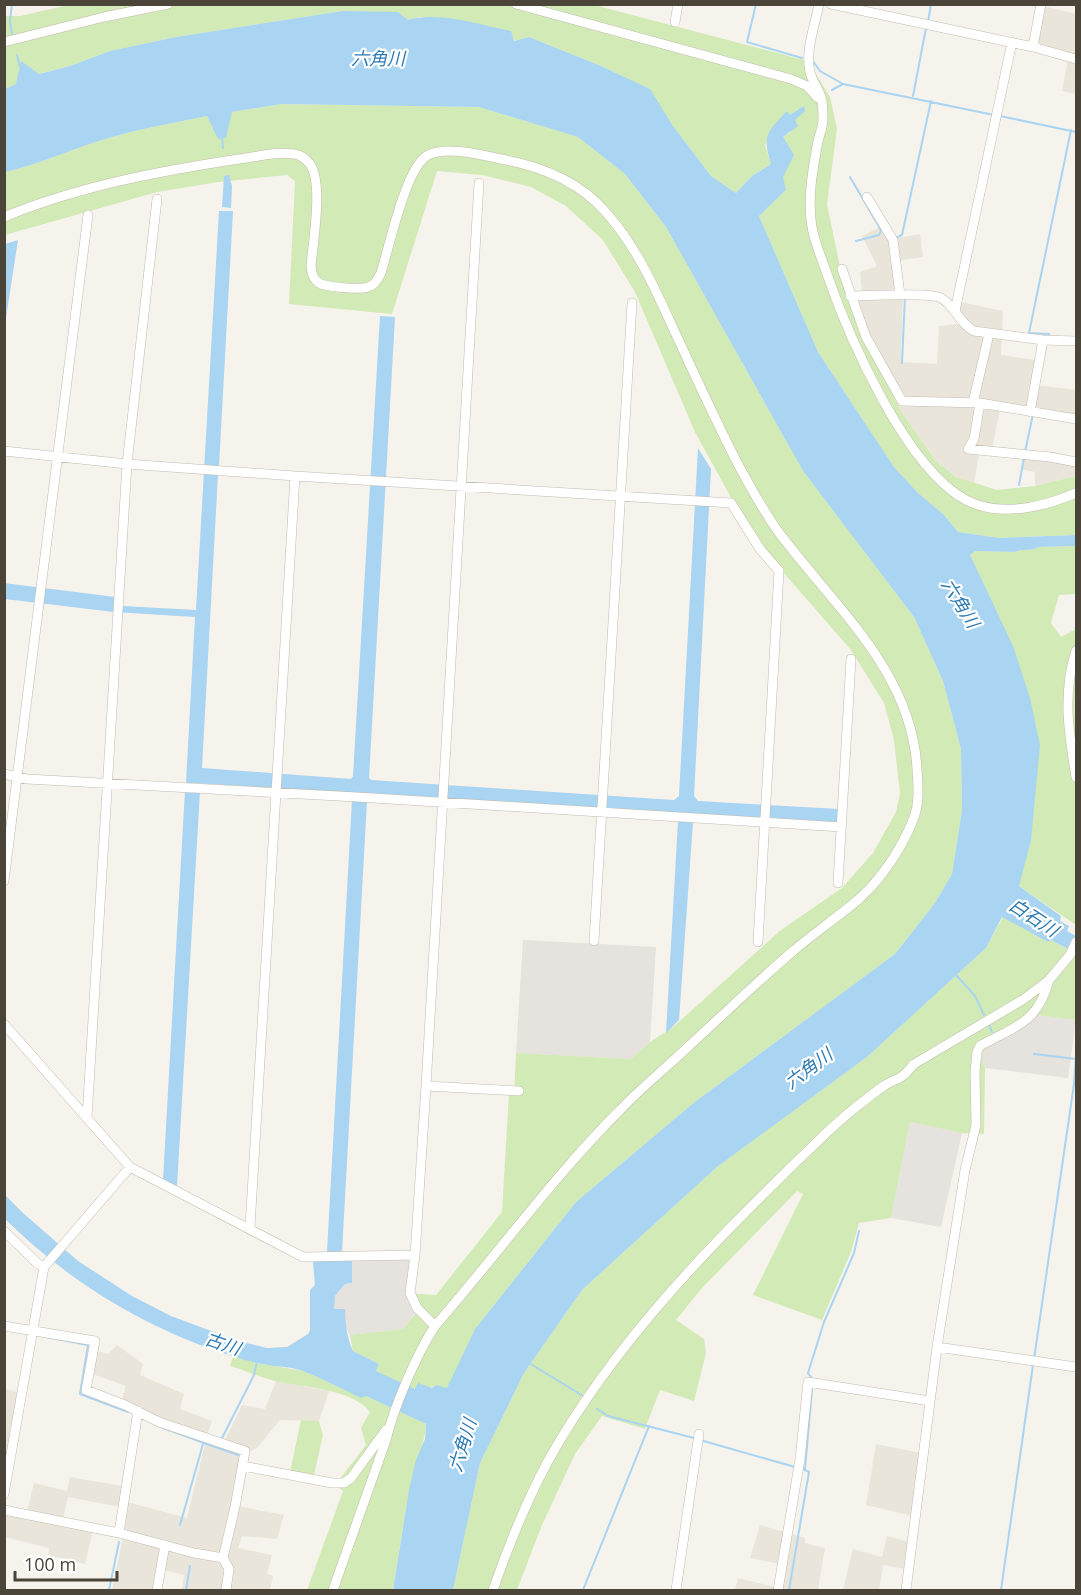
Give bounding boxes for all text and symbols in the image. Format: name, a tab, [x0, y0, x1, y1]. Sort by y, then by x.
water label: 六角川	[351, 46, 407, 70]
water label: 六角川	[937, 574, 987, 634]
water label: 白石川	[1005, 892, 1065, 943]
water label: 六角川	[779, 1041, 838, 1094]
water label: 古川	[202, 1326, 246, 1361]
water label: 六角川	[443, 1414, 482, 1474]
scale bar	[15, 1544, 117, 1582]
text: 100 m	[24, 1552, 76, 1576]

